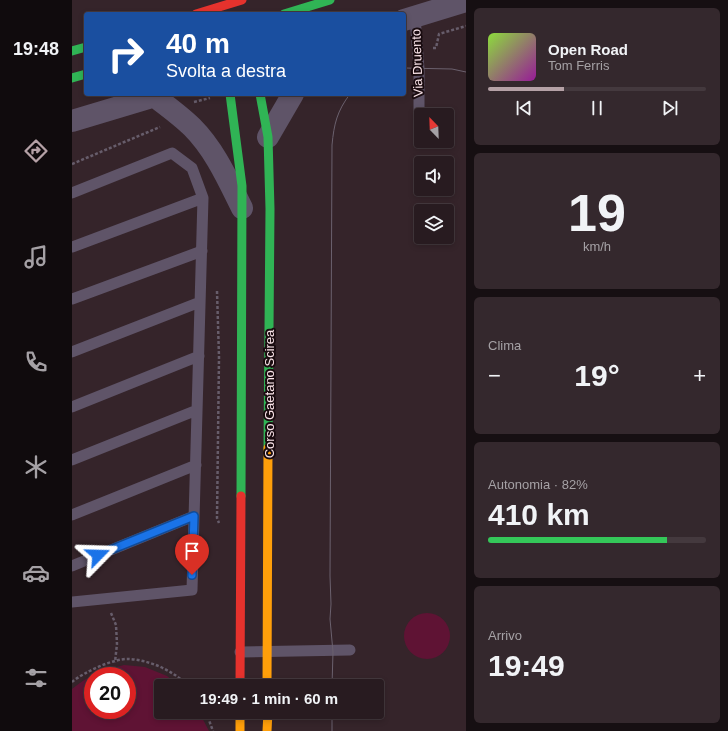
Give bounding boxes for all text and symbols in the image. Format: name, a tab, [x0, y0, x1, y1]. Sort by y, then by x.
icon: right	[100, 28, 152, 80]
text: 40 m	[166, 28, 230, 59]
street label: Via Druento	[408, 29, 426, 97]
text: 19:48	[13, 39, 59, 59]
text: Open Road	[548, 41, 628, 58]
text: Tom Ferris	[548, 58, 609, 73]
text: Svolta a destra	[166, 61, 286, 81]
icon: previous	[513, 97, 535, 119]
icon: pause	[586, 97, 608, 119]
icon: next	[659, 97, 681, 119]
north arrow	[414, 108, 454, 148]
map controls	[414, 108, 454, 244]
icon: directions	[22, 137, 50, 165]
button: sound	[414, 156, 454, 196]
text: 19	[568, 184, 626, 242]
button: layers	[414, 204, 454, 244]
text: km/h	[583, 239, 611, 254]
icon: music	[22, 243, 50, 271]
street label: Corso Gaetano Scirea	[262, 329, 277, 458]
text: Clima	[488, 338, 521, 353]
icon: phone	[22, 348, 50, 376]
text: 19°	[574, 359, 620, 392]
text: −	[488, 363, 501, 388]
text: +	[693, 363, 706, 388]
icon: climate	[22, 453, 50, 481]
text: Autonomia · 82%	[488, 477, 588, 492]
text: 410 km	[488, 498, 590, 531]
position arrow	[77, 534, 119, 576]
pin	[175, 534, 209, 575]
icon: arrive	[181, 540, 203, 562]
icon: car	[22, 559, 50, 587]
text: Arrivo	[488, 628, 522, 643]
text: 19:49	[488, 649, 565, 682]
icon: filters	[22, 664, 50, 692]
speed limit sign: 20	[84, 667, 136, 719]
text: 19:49 · 1 min · 60 m	[200, 690, 338, 707]

